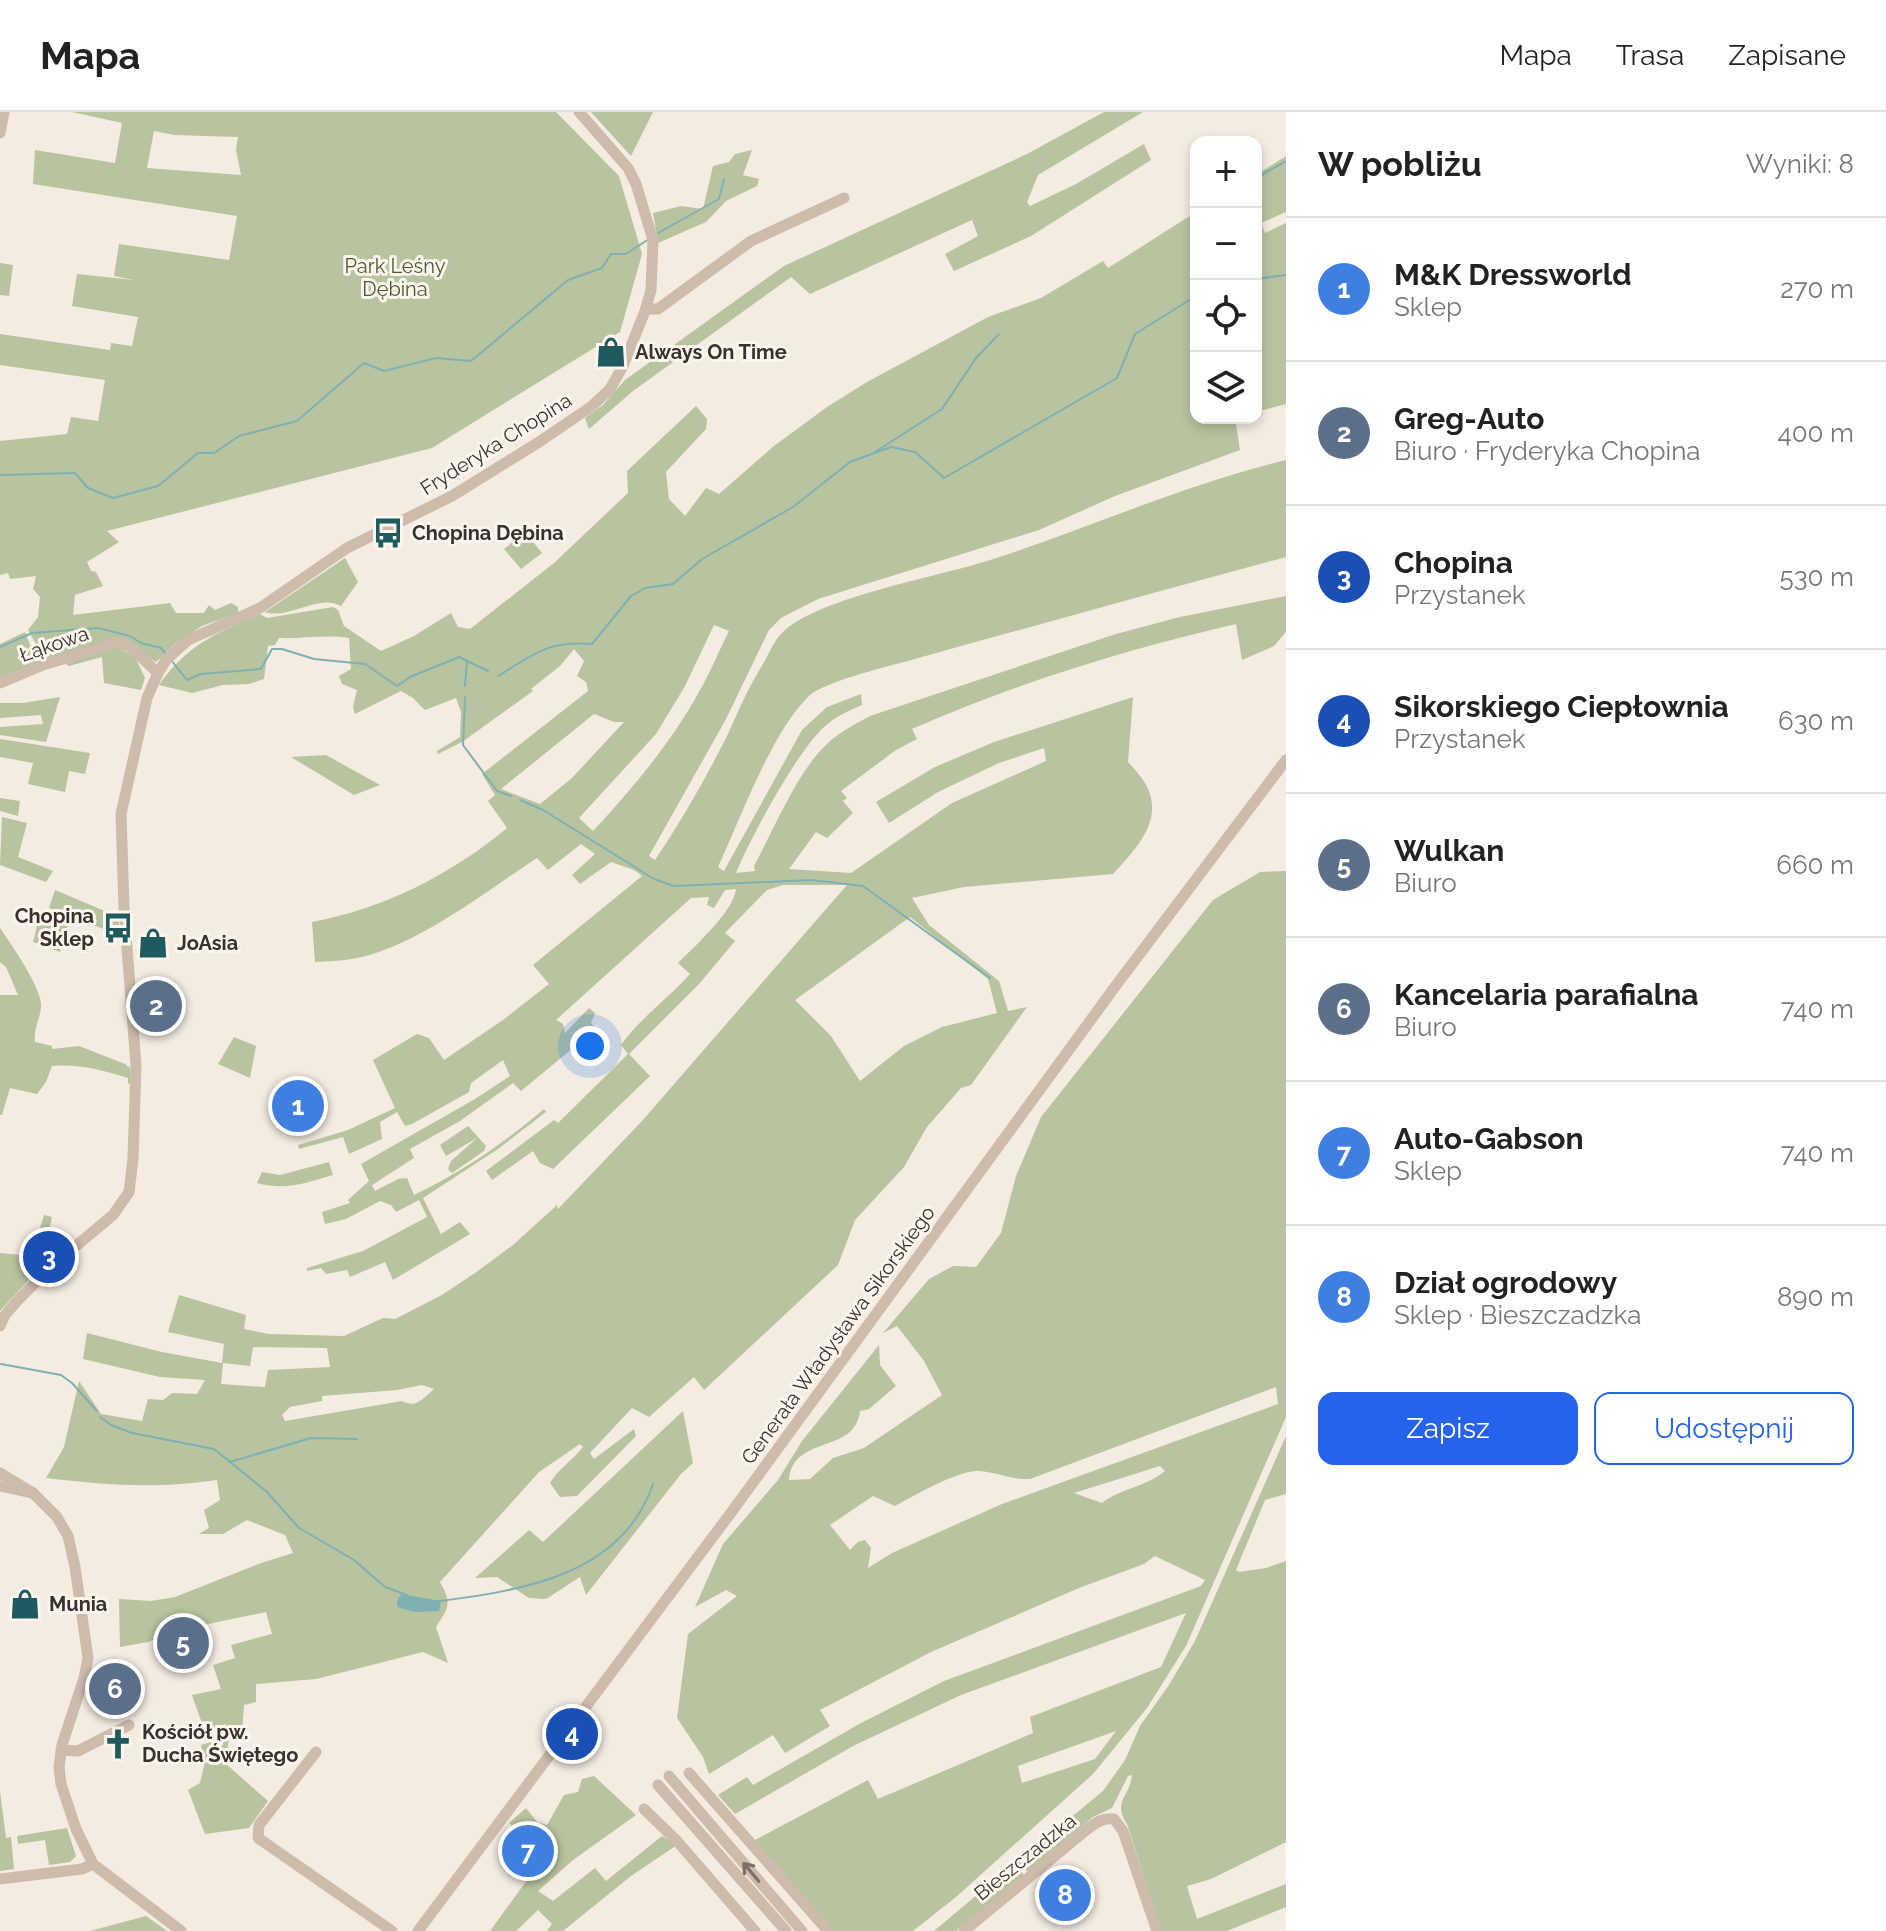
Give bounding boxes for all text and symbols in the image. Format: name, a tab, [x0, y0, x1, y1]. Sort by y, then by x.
text: Mapa	[40, 33, 140, 78]
text: Mapa	[1500, 39, 1572, 72]
text: Trasa	[1616, 39, 1684, 72]
text: Zapisane	[1728, 39, 1846, 72]
map controls	[1190, 136, 1262, 424]
button: +	[1190, 136, 1262, 208]
text: W pobliżu	[1318, 144, 1482, 184]
text: Wyniki: 8	[1746, 149, 1854, 179]
button: −	[1190, 208, 1262, 280]
park label: Park Leśny Dębina	[344, 254, 446, 301]
text: M&K Dressworld	[1394, 257, 1632, 292]
text: 1	[1338, 274, 1350, 304]
text: 270 m	[1780, 274, 1854, 304]
button: locate	[1190, 280, 1262, 352]
text: Sklep	[1394, 292, 1462, 322]
shop icon: Always On Time	[594, 335, 628, 369]
place label: Always On Time	[635, 340, 787, 364]
button: layers	[1190, 352, 1262, 424]
street label: Fryderyka Chopina	[416, 388, 576, 500]
text: Greg-Auto	[1394, 401, 1545, 436]
text: 2	[1337, 418, 1351, 448]
text: 400 m	[1777, 418, 1854, 448]
text: Biuro · Fryderyka Chopina	[1394, 436, 1701, 466]
bus stop icon: Chopina Dębina	[371, 516, 405, 550]
place label: Chopina Dębina	[412, 521, 564, 545]
text: Chopina	[1394, 545, 1513, 580]
text: 3	[1337, 562, 1351, 592]
text: 530 m	[1780, 562, 1854, 592]
text: Przystanek	[1394, 580, 1525, 610]
street label: Łąkowa	[16, 621, 92, 667]
text: Sikorskiego Ciepłownia	[1394, 689, 1729, 724]
text: 4	[1337, 706, 1351, 736]
text: 630 m	[1778, 706, 1854, 736]
text: Przystanek	[1394, 724, 1525, 754]
text: Wulkan	[1394, 833, 1504, 868]
text: 5	[1337, 850, 1351, 880]
text: 660 m	[1776, 850, 1854, 880]
text: Biuro	[1394, 868, 1457, 898]
place label: Chopina Sklep	[15, 904, 94, 951]
bus stop icon: Chopina Sklep	[101, 911, 135, 945]
shop icon: JoAsia	[136, 926, 170, 960]
place label: JoAsia	[177, 931, 238, 955]
pin: 2	[130, 976, 182, 1036]
text: Kancelaria parafialna	[1394, 977, 1699, 1012]
text: 6	[1336, 994, 1352, 1024]
text: 740 m	[1781, 994, 1854, 1024]
text: Biuro	[1394, 1012, 1457, 1042]
your location	[570, 1026, 610, 1066]
pin: 1	[272, 1076, 324, 1136]
text: Auto-Gabson	[1394, 1121, 1584, 1156]
text: 7	[1337, 1138, 1351, 1168]
text: 740 m	[1781, 1138, 1854, 1168]
text: Sklep	[1394, 1156, 1462, 1186]
street label: Generała Władysława Sikorskiego	[736, 1201, 940, 1469]
pin: 3	[23, 1227, 75, 1287]
text: Dział ogrodowy	[1394, 1265, 1617, 1300]
text: 8	[1336, 1282, 1352, 1312]
text: 890 m	[1777, 1282, 1854, 1312]
text: Sklep · Bieszczadzka	[1394, 1300, 1642, 1330]
button: Zapisz	[1318, 1392, 1578, 1465]
button: Udostępnij	[1594, 1392, 1854, 1465]
shop icon: Munia	[8, 1587, 42, 1621]
place label: Munia	[49, 1592, 107, 1616]
pin: 5	[157, 1613, 209, 1673]
pin: 6	[89, 1659, 141, 1719]
pin: 4	[546, 1704, 598, 1764]
place label: Kościół pw. Ducha Świętego	[142, 1720, 298, 1767]
church icon: Kościół pw. Ducha Świętego	[101, 1727, 135, 1761]
street label: Bieszczadzka	[969, 1809, 1081, 1905]
pin: 7	[502, 1821, 554, 1881]
one-way arrow	[742, 1862, 760, 1883]
pin: 8	[1039, 1865, 1091, 1925]

